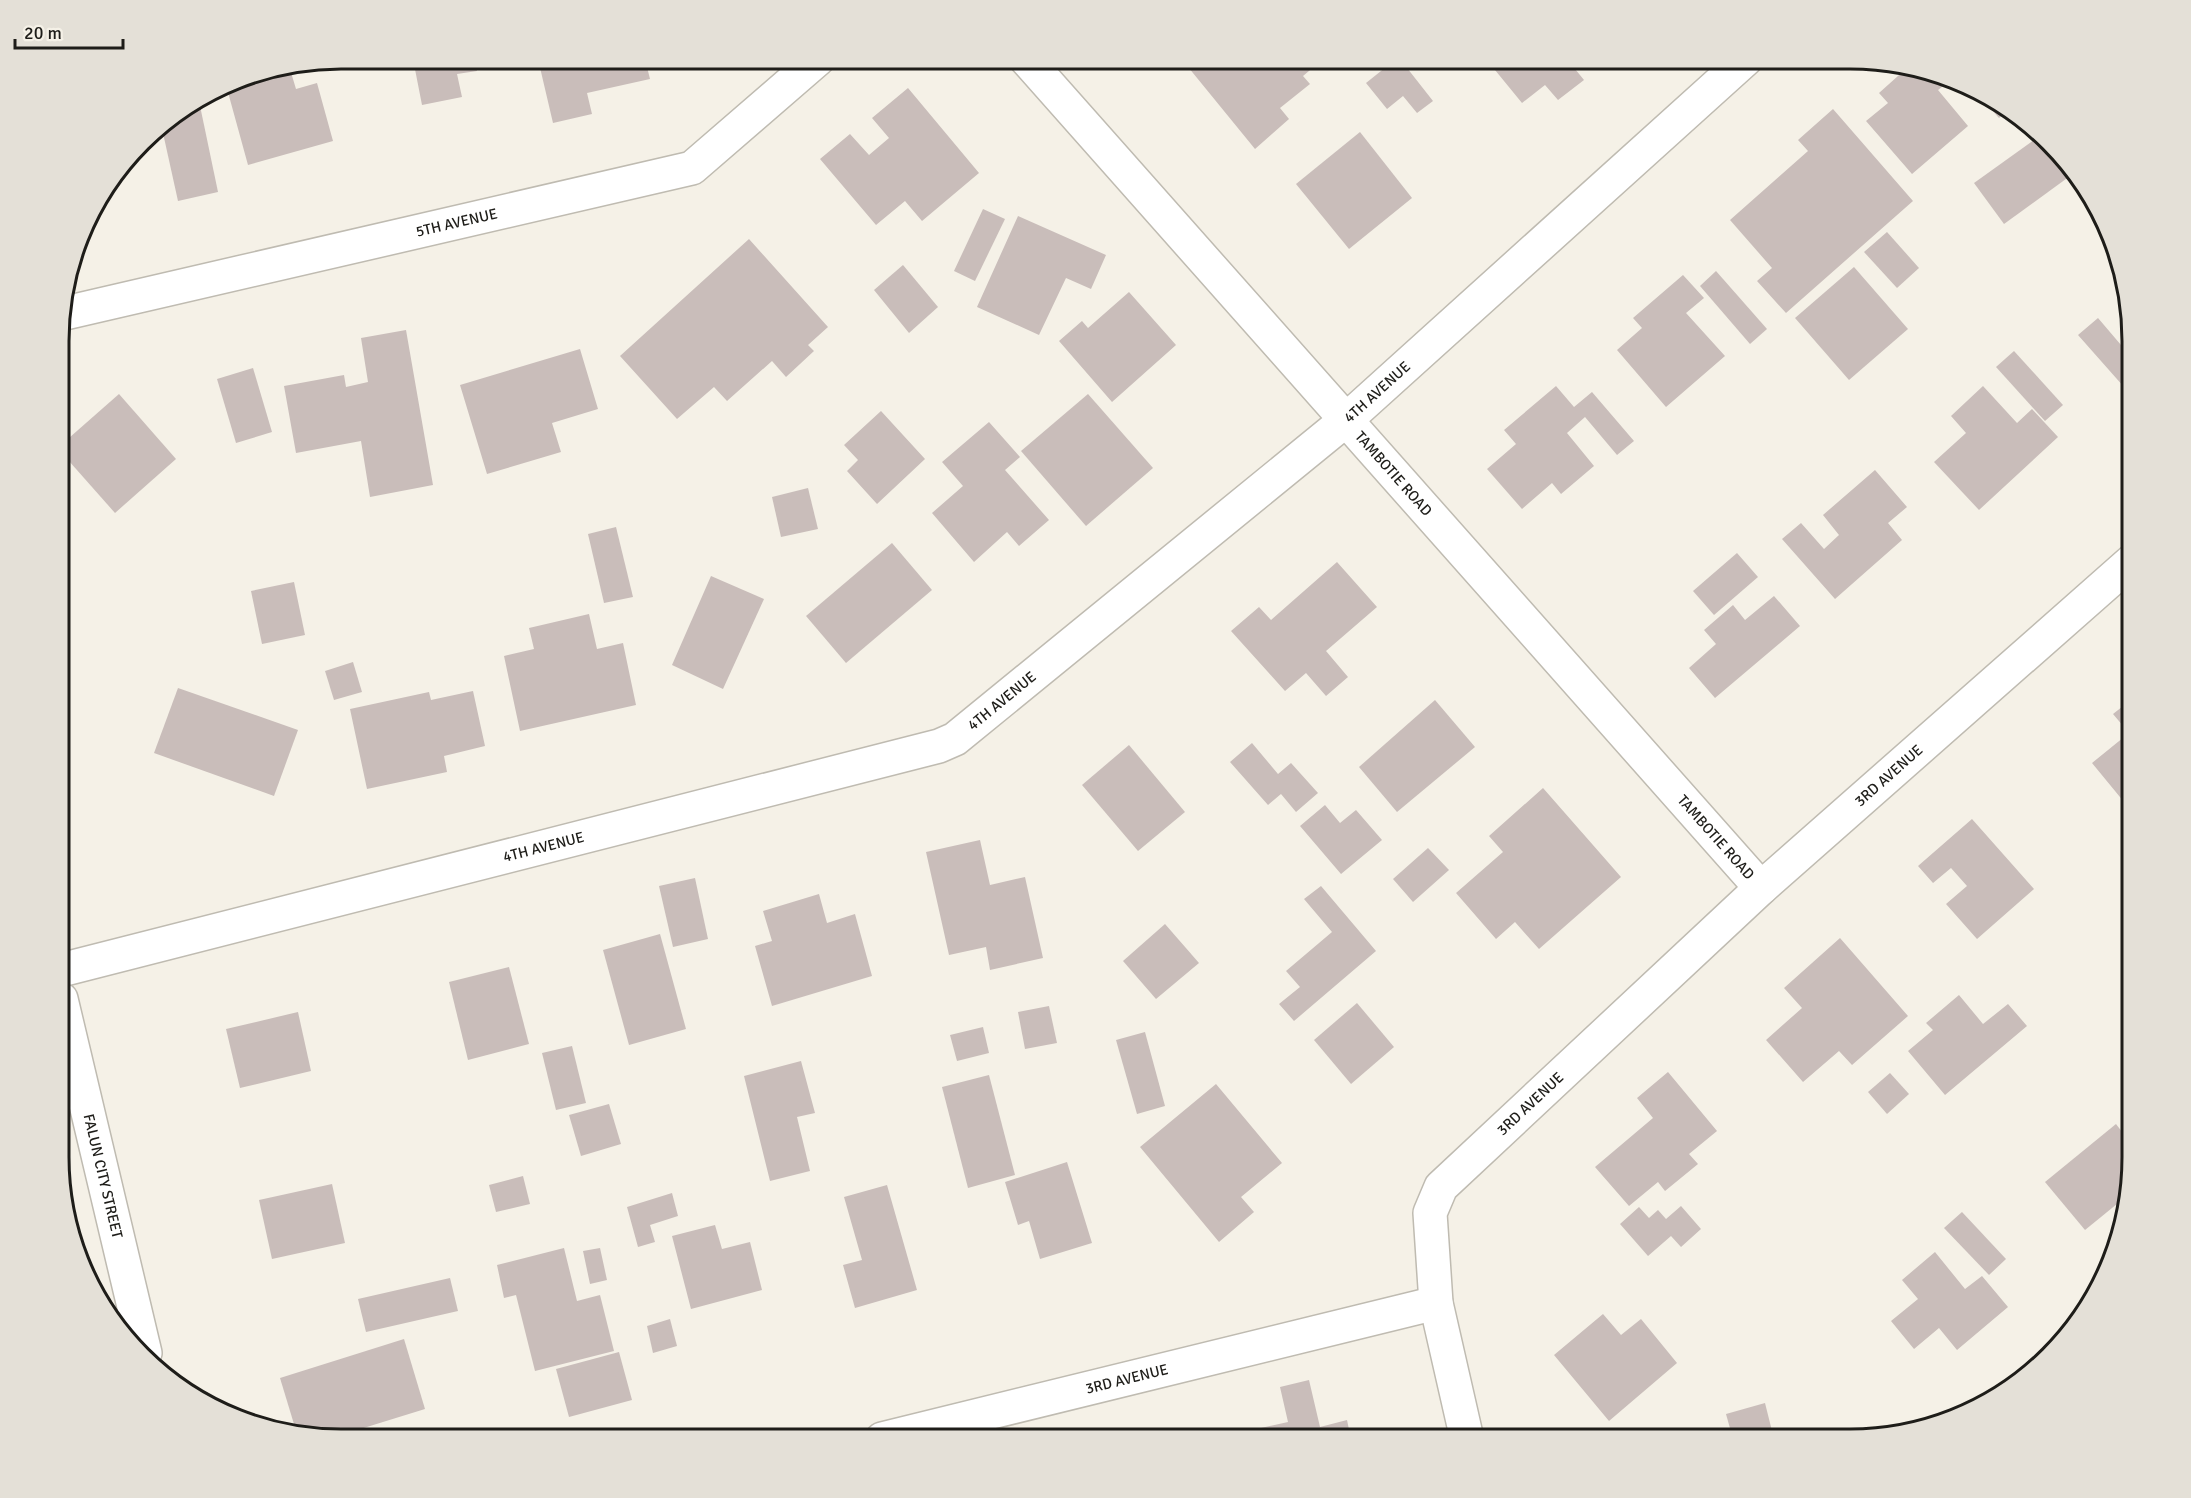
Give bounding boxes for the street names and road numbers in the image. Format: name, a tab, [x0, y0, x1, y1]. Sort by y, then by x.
street label: 5TH AVENUE	[414, 204, 499, 241]
street label: 4TH AVENUE	[1340, 357, 1414, 427]
street label: TAMBOTIE ROAD	[1351, 427, 1436, 520]
street label: 4TH AVENUE	[964, 668, 1040, 734]
street label: 3RD AVENUE	[1851, 741, 1926, 810]
street label: TAMBOTIE ROAD	[1674, 791, 1758, 883]
street label: 4TH AVENUE	[501, 828, 586, 866]
street label: 3RD AVENUE	[1493, 1068, 1567, 1139]
street label: FALUN CITY STREET	[80, 1112, 127, 1241]
street label: 3RD AVENUE	[1084, 1360, 1170, 1398]

